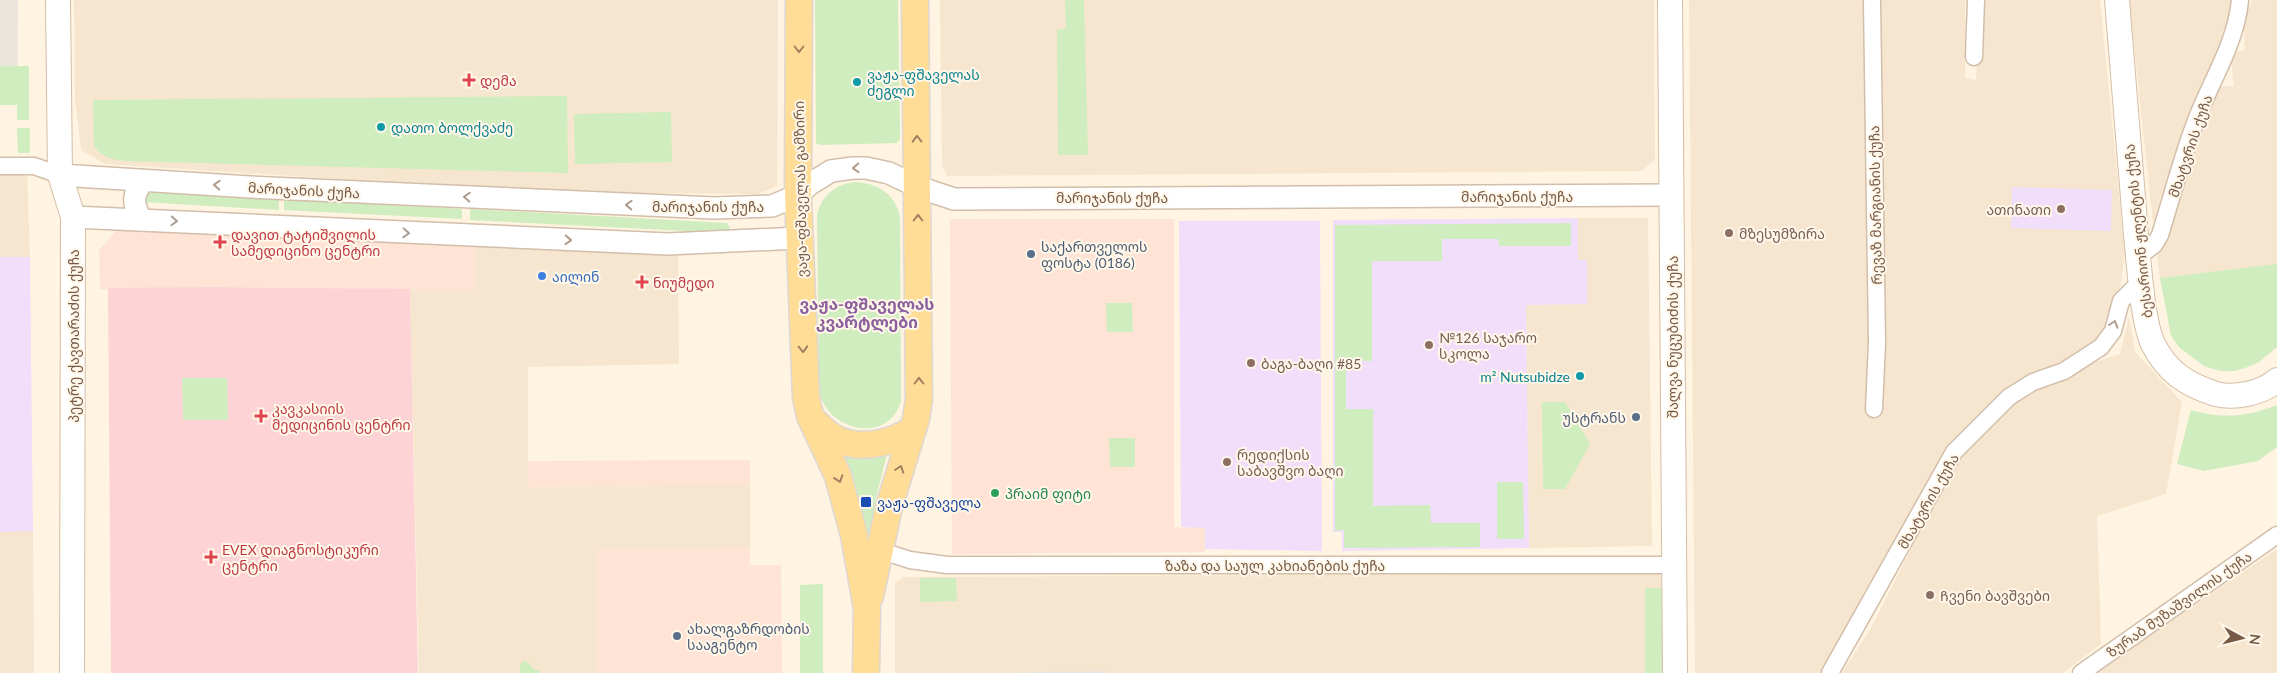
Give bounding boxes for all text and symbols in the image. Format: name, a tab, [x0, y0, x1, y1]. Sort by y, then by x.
one-way arrow	[794, 45, 804, 53]
place label: ვაჟა-ფშაველას ძეგლი	[867, 66, 980, 100]
place label: დემა	[480, 72, 517, 90]
marker: დემა	[462, 73, 476, 87]
marker: ვაჟა-ფშაველას ძეგლი	[851, 76, 863, 88]
street label: მხატვრის ქუჩა	[2164, 92, 2216, 200]
street label: ვაჟა-ფშაველას გამზირი	[790, 101, 811, 277]
place label: დათო ბოლქვაძე	[391, 119, 513, 137]
marker: დათო ბოლქვაძე	[375, 121, 387, 133]
street label: რევაზ მარგიანის ქუჩა	[1865, 125, 1886, 285]
one-way arrow	[912, 134, 922, 142]
street label: ბესარიონ ჟღენტის ქუჩა	[2120, 143, 2157, 319]
one-way arrow	[852, 163, 860, 173]
street label: მარიჯანის ქუჩა	[247, 179, 360, 202]
one-way arrow	[213, 180, 221, 191]
street label: მარიჯანის ქუჩა	[1461, 188, 1573, 206]
street label: მარიჯანის ქუჩა	[1056, 189, 1168, 207]
one-way arrow	[463, 192, 471, 203]
street label: მარიჯანის ქუჩა	[652, 198, 764, 216]
one-way arrow	[625, 200, 632, 210]
place label: ათინათი	[1986, 201, 2051, 218]
marker: ათინათი	[2055, 203, 2067, 215]
one-way arrow	[913, 214, 923, 222]
one-way arrow	[170, 216, 178, 227]
place label: მზესუმზირა	[1739, 225, 1825, 243]
place label: დავით ტატიშვილის სამედიცინო ცენტრი	[231, 226, 380, 260]
marker: მზესუმზირა	[1723, 227, 1735, 239]
one-way arrow	[402, 228, 410, 238]
marker: დავით ტატიშვილის სამედიცინო ცენტრი	[213, 235, 227, 249]
one-way arrow	[565, 235, 573, 246]
place label: საქართველოს ფოსტა (0186)	[1041, 238, 1148, 272]
marker: საქართველოს ფოსტა (0186)	[1025, 248, 1037, 260]
street label: პეტრე ქავთარაძის ქუჩა	[65, 249, 83, 423]
street label: შალვა ნუცუბიძის ქუჩა	[1664, 256, 1682, 418]
place label: აილინ	[552, 268, 599, 286]
marker: აილინ	[536, 270, 548, 282]
place label: ნიუმედი	[653, 274, 715, 292]
marker: ნიუმედი	[635, 275, 649, 289]
district label: ვაჟა-ფშაველას კვარტლები	[800, 294, 934, 333]
one-way arrow	[2108, 321, 2118, 329]
place label: №126 საჯარო სკოლა	[1439, 329, 1537, 363]
marker: №126 საჯარო სკოლა	[1423, 339, 1435, 351]
one-way arrow	[798, 345, 808, 353]
place label: ბაგა-ბაღი #85	[1261, 355, 1361, 373]
marker: ბაგა-ბაღი #85	[1245, 357, 1257, 369]
place label: m² Nutsubidze	[1480, 368, 1570, 385]
marker: m² Nutsubidze	[1574, 370, 1586, 382]
one-way arrow	[914, 377, 924, 384]
place label: კავკასიის მედიცინის ცენტრი	[272, 400, 411, 434]
marker: კავკასიის მედიცინის ცენტრი	[254, 409, 268, 423]
place label: უსტრანს	[1563, 409, 1626, 427]
marker: უსტრანს	[1630, 411, 1642, 423]
place label: რედიქსის საბავშვო ბაღი	[1237, 446, 1344, 480]
street label: მხატვრის ქუჩა	[1894, 450, 1963, 552]
marker: რედიქსის საბავშვო ბაღი	[1221, 456, 1233, 468]
one-way arrow	[894, 465, 904, 474]
one-way arrow	[833, 474, 843, 483]
place label: პრაიმ ფიტი	[1005, 485, 1091, 503]
marker: პრაიმ ფიტი	[989, 487, 1001, 499]
place label: ვაჟა-ფშაველა	[877, 494, 981, 512]
marker: ვაჟა-ფშაველა	[859, 495, 873, 509]
place label: EVEX დიაგნოსტიკური ცენტრი	[222, 541, 379, 575]
street label: ზურაბ მუზაშვილის ქუჩა	[2103, 547, 2255, 662]
marker: EVEX დიაგნოსტიკური ცენტრი	[204, 550, 218, 564]
street label: ზაზა და საულ კახიანების ქუჩა	[1165, 557, 1385, 575]
place label: Ჩვენი ბავშვები	[1940, 587, 2050, 605]
marker: Ჩვენი ბავშვები	[1924, 589, 1936, 601]
north arrow	[2217, 613, 2267, 663]
place label: ახალგაზრდობის სააგენტო	[687, 620, 810, 654]
marker: ახალგაზრდობის სააგენტო	[671, 630, 683, 642]
text: N	[2246, 633, 2264, 646]

